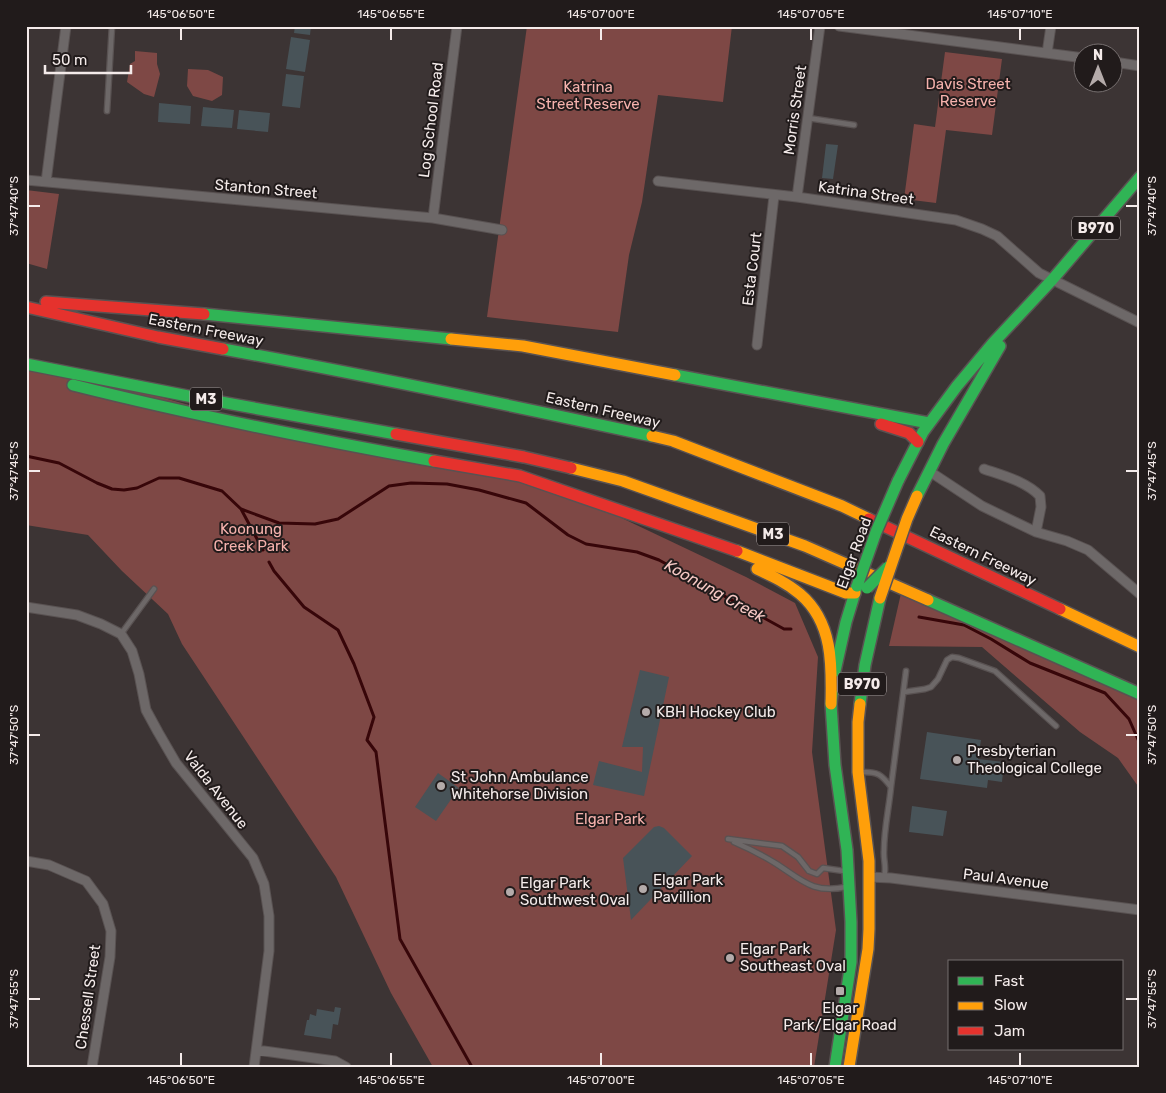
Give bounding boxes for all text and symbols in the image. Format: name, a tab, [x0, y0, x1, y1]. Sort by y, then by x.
text: 145°06'50"E	[147, 7, 215, 21]
text: 145°06'55"E	[357, 7, 425, 21]
text: 145°07'00"E	[567, 7, 635, 21]
text: 145°07'05"E	[777, 7, 845, 21]
text: 145°07'10"E	[987, 7, 1053, 21]
scale bar	[45, 42, 131, 74]
north arrow	[1074, 42, 1124, 92]
text: N	[1093, 47, 1103, 64]
text: 50 m	[52, 51, 87, 69]
street label: Log School Road	[415, 61, 447, 179]
street label: Morris Street	[780, 64, 810, 156]
park label: Davis Street Reserve	[925, 75, 1011, 110]
park label: Katrina Street Reserve	[536, 78, 640, 113]
text: 37°47'40"S	[7, 176, 21, 236]
street label: Stanton Street	[214, 176, 318, 202]
text: 37°47'40"S	[1145, 176, 1159, 236]
street label: Katrina Street	[817, 177, 915, 209]
road number: B970	[1072, 217, 1120, 240]
street label: Esta Court	[739, 231, 765, 307]
street label: Eastern Freeway	[147, 310, 265, 350]
road number: M3	[190, 388, 222, 410]
street label: Eastern Freeway	[544, 388, 662, 432]
text: 37°47'45"S	[7, 441, 21, 501]
text: 37°47'45"S	[1145, 441, 1159, 501]
street label: Elgar Road	[833, 515, 875, 591]
park label: Koonung Creek Park	[214, 520, 289, 555]
road number: M3	[757, 522, 789, 546]
street label: Eastern Freeway	[927, 522, 1039, 590]
water label: Koonung Creek	[661, 555, 769, 627]
road number: B970	[838, 672, 886, 696]
place label: KBH Hockey Club	[656, 703, 776, 721]
text: 37°47'50"S	[7, 705, 21, 765]
text: 37°47'50"S	[1145, 705, 1159, 765]
marker: KBH Hockey Club	[640, 706, 652, 718]
place label: Presbyterian Theological College	[967, 742, 1102, 777]
street label: Valda Avenue	[180, 747, 252, 833]
marker: Presbyterian Theological College	[951, 754, 963, 766]
place label: St John Ambulance Whitehorse Division	[451, 768, 589, 803]
marker: St John Ambulance Whitehorse Division	[435, 780, 447, 792]
park label: Elgar Park	[575, 810, 645, 828]
street label: Paul Avenue	[962, 865, 1050, 893]
place label: Elgar Park Pavillion	[653, 871, 723, 906]
place label: Elgar Park Southwest Oval	[520, 874, 629, 909]
marker: Elgar Park Pavillion	[637, 883, 649, 895]
marker: Elgar Park Southwest Oval	[504, 886, 516, 898]
place label: Elgar Park Southeast Oval	[740, 940, 846, 975]
street label: Chessell Street	[72, 943, 104, 1051]
marker: Elgar Park Southeast Oval	[724, 952, 736, 964]
legend	[948, 960, 1124, 1050]
text: 37°47'55"S	[7, 969, 21, 1029]
text: 37°47'55"S	[1145, 969, 1159, 1029]
text: Fast	[994, 972, 1024, 990]
marker: Elgar Park/Elgar Road	[834, 985, 846, 997]
text: Slow	[994, 996, 1027, 1014]
place label: Elgar Park/Elgar Road	[783, 999, 897, 1034]
text: Jam	[994, 1022, 1025, 1040]
text: 145°06'50"E	[147, 1073, 215, 1087]
text: 145°06'55"E	[357, 1073, 425, 1087]
text: 145°07'00"E	[567, 1073, 635, 1087]
text: 145°07'05"E	[777, 1073, 845, 1087]
text: 145°07'10"E	[987, 1073, 1053, 1087]

